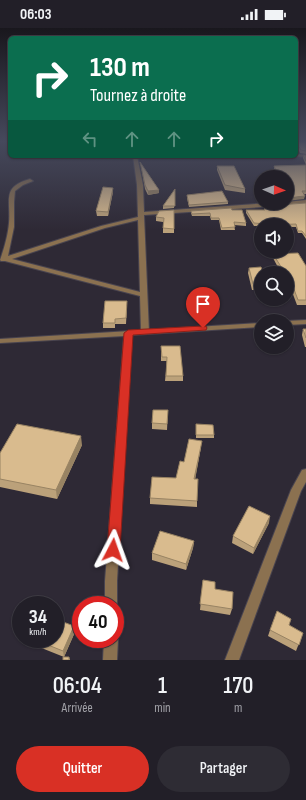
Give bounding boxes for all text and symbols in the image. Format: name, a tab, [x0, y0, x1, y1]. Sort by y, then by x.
text: 06:03	[20, 5, 51, 24]
text: 130 m	[90, 51, 150, 84]
icon: right	[24, 52, 76, 104]
text: Tournez à droite	[90, 85, 186, 106]
icon: left	[79, 128, 101, 150]
icon: ahead	[121, 128, 143, 150]
icon: ahead	[163, 128, 185, 150]
icon: right	[205, 128, 227, 150]
north arrow	[254, 170, 294, 210]
map controls	[254, 170, 294, 354]
button: sound	[254, 218, 294, 258]
button: search	[254, 266, 294, 306]
pin	[186, 287, 220, 328]
icon: arrive	[192, 293, 214, 315]
button: layers	[254, 314, 294, 354]
position arrow	[92, 529, 134, 571]
speed limit sign: 40	[72, 596, 124, 648]
text: 34	[29, 605, 47, 629]
text: km/h	[29, 626, 47, 638]
text: 06:04	[53, 671, 102, 700]
text: 1	[158, 671, 167, 700]
text: 170	[223, 671, 253, 700]
text: Arrivée	[62, 700, 93, 716]
text: min	[154, 700, 171, 716]
text: m	[234, 700, 242, 716]
button: Quitter	[16, 746, 149, 792]
button: Partager	[157, 746, 290, 792]

